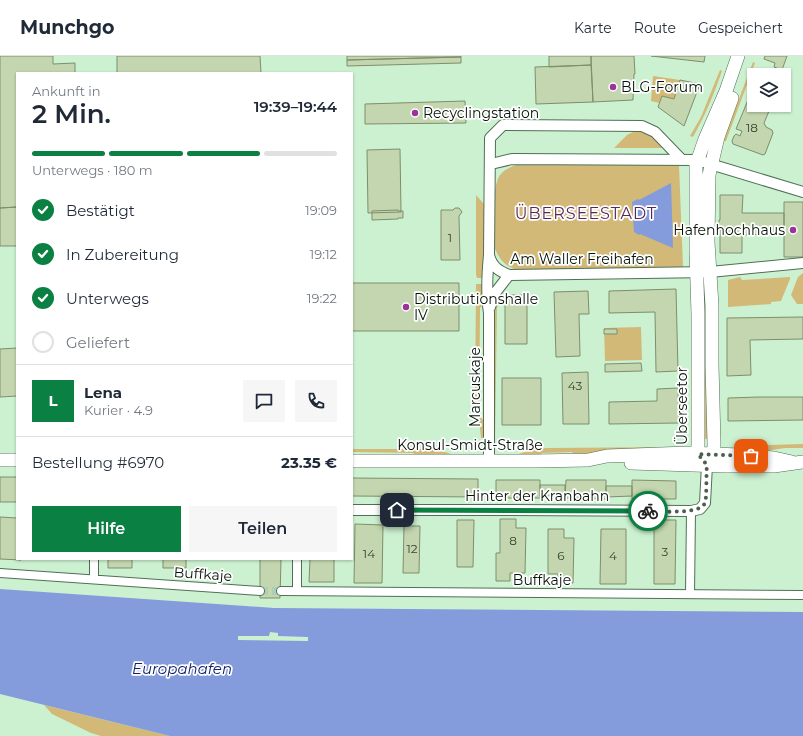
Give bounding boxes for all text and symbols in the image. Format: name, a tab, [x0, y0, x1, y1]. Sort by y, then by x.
text: Munchgo	[20, 16, 115, 39]
text: Karte	[574, 19, 612, 37]
text: Route	[634, 19, 676, 37]
text: Gespeichert	[698, 19, 783, 37]
map controls	[747, 68, 791, 112]
button: layers	[747, 68, 791, 112]
place label: BLG-Forum	[621, 78, 703, 96]
marker: BLG-Forum	[608, 82, 618, 92]
text: Ankunft in	[32, 83, 101, 99]
text: 19:39–19:44	[254, 97, 337, 116]
text: 2 Min.	[32, 98, 111, 130]
place label: Recyclingstation	[423, 104, 539, 122]
marker: Recyclingstation	[410, 108, 420, 118]
house number: 18	[746, 120, 758, 135]
text: Unterwegs · 180 m	[32, 162, 153, 178]
icon: check	[32, 199, 54, 221]
text: Bestätigt	[66, 201, 135, 220]
text: 19:09	[305, 202, 337, 218]
district label: ÜBERSEESTADT	[515, 203, 657, 223]
place label: Hafenhochhaus	[673, 221, 785, 239]
marker: Hafenhochhaus	[788, 225, 798, 235]
house number: 1	[448, 230, 452, 245]
icon: check	[32, 243, 54, 265]
text: In Zubereitung	[66, 245, 179, 264]
text: 19:12	[310, 246, 337, 262]
street label: Am Waller Freihafen	[510, 250, 654, 268]
icon: check	[32, 287, 54, 309]
text: Unterwegs	[66, 289, 149, 308]
text: 19:22	[307, 290, 337, 306]
place label: Distributionshalle IV	[414, 290, 538, 324]
marker: Distributionshalle IV	[401, 302, 411, 312]
text: Geliefert	[66, 333, 130, 352]
street label: Marcuskaje	[466, 347, 484, 427]
street label: Überseetor	[673, 367, 691, 445]
house number: 43	[568, 378, 582, 393]
button: chat	[243, 380, 285, 422]
button: phone	[295, 380, 337, 422]
text: Lena	[84, 383, 122, 402]
text: L	[48, 391, 58, 410]
text: Kurier · 4.9	[84, 402, 153, 418]
street label: Konsul-Smidt-Straße	[397, 436, 543, 454]
pin	[734, 439, 768, 473]
icon: bag	[740, 445, 762, 467]
text: Bestellung #6970	[32, 453, 164, 472]
text: 23.35 €	[281, 453, 337, 472]
street label: Hinter der Kranbahn	[465, 487, 609, 505]
courier	[628, 491, 668, 531]
pin	[380, 493, 414, 527]
icon: home	[386, 499, 408, 521]
icon: bike	[637, 500, 659, 522]
button: Hilfe	[32, 506, 181, 552]
button: Teilen	[189, 506, 337, 552]
house number: 8	[509, 533, 517, 548]
house number: 12	[406, 541, 418, 556]
house number: 3	[662, 544, 669, 559]
house number: 14	[363, 546, 375, 561]
house number: 6	[557, 548, 565, 563]
house number: 4	[609, 548, 617, 563]
street label: Buffkaje	[173, 563, 233, 585]
street label: Buffkaje	[513, 571, 571, 589]
water label: Europahafen	[132, 659, 232, 678]

